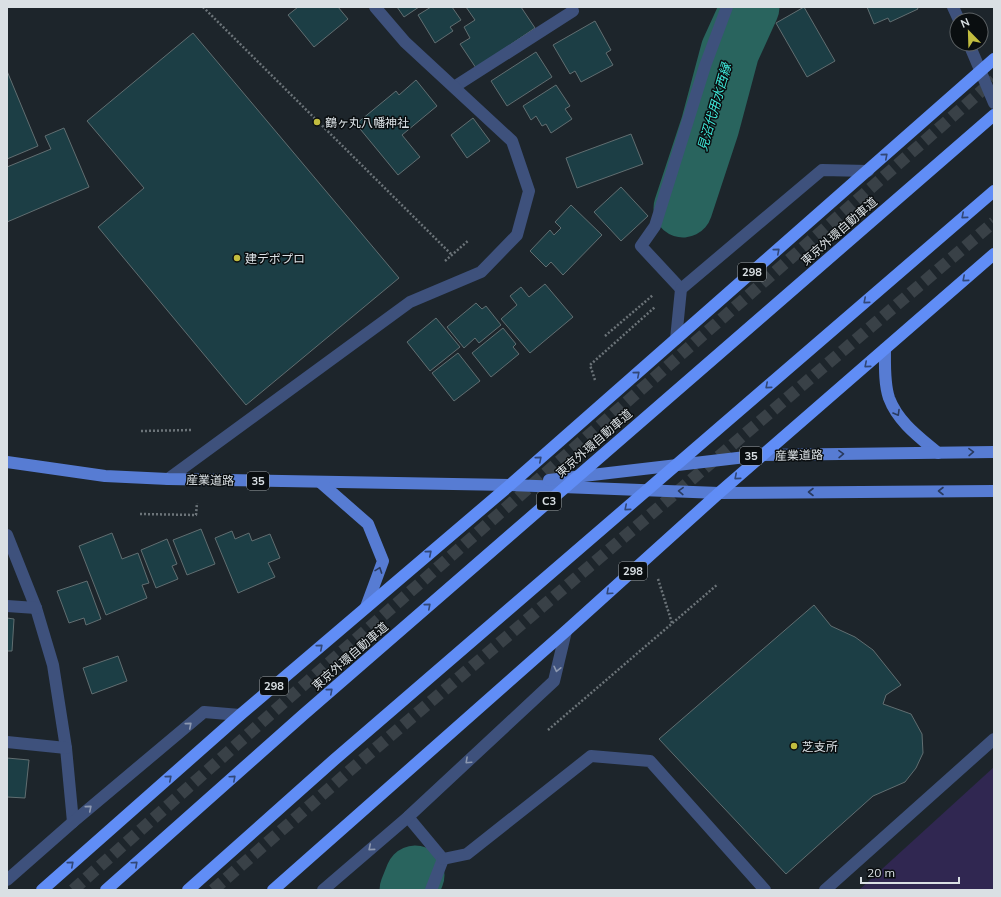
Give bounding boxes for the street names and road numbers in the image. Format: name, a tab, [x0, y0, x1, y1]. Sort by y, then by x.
street label: 東京外環自動車道	[798, 194, 880, 268]
road number: 298	[738, 263, 766, 281]
street label: 東京外環自動車道	[553, 406, 635, 480]
road number: 35	[740, 447, 762, 465]
street label: 産業道路	[775, 447, 823, 463]
street label: 産業道路	[186, 472, 234, 488]
road number: 35	[247, 472, 269, 490]
road number: C3	[537, 492, 561, 510]
road number: 298	[619, 562, 647, 580]
street label: 東京外環自動車道	[309, 619, 391, 693]
road number: 298	[260, 677, 288, 695]

